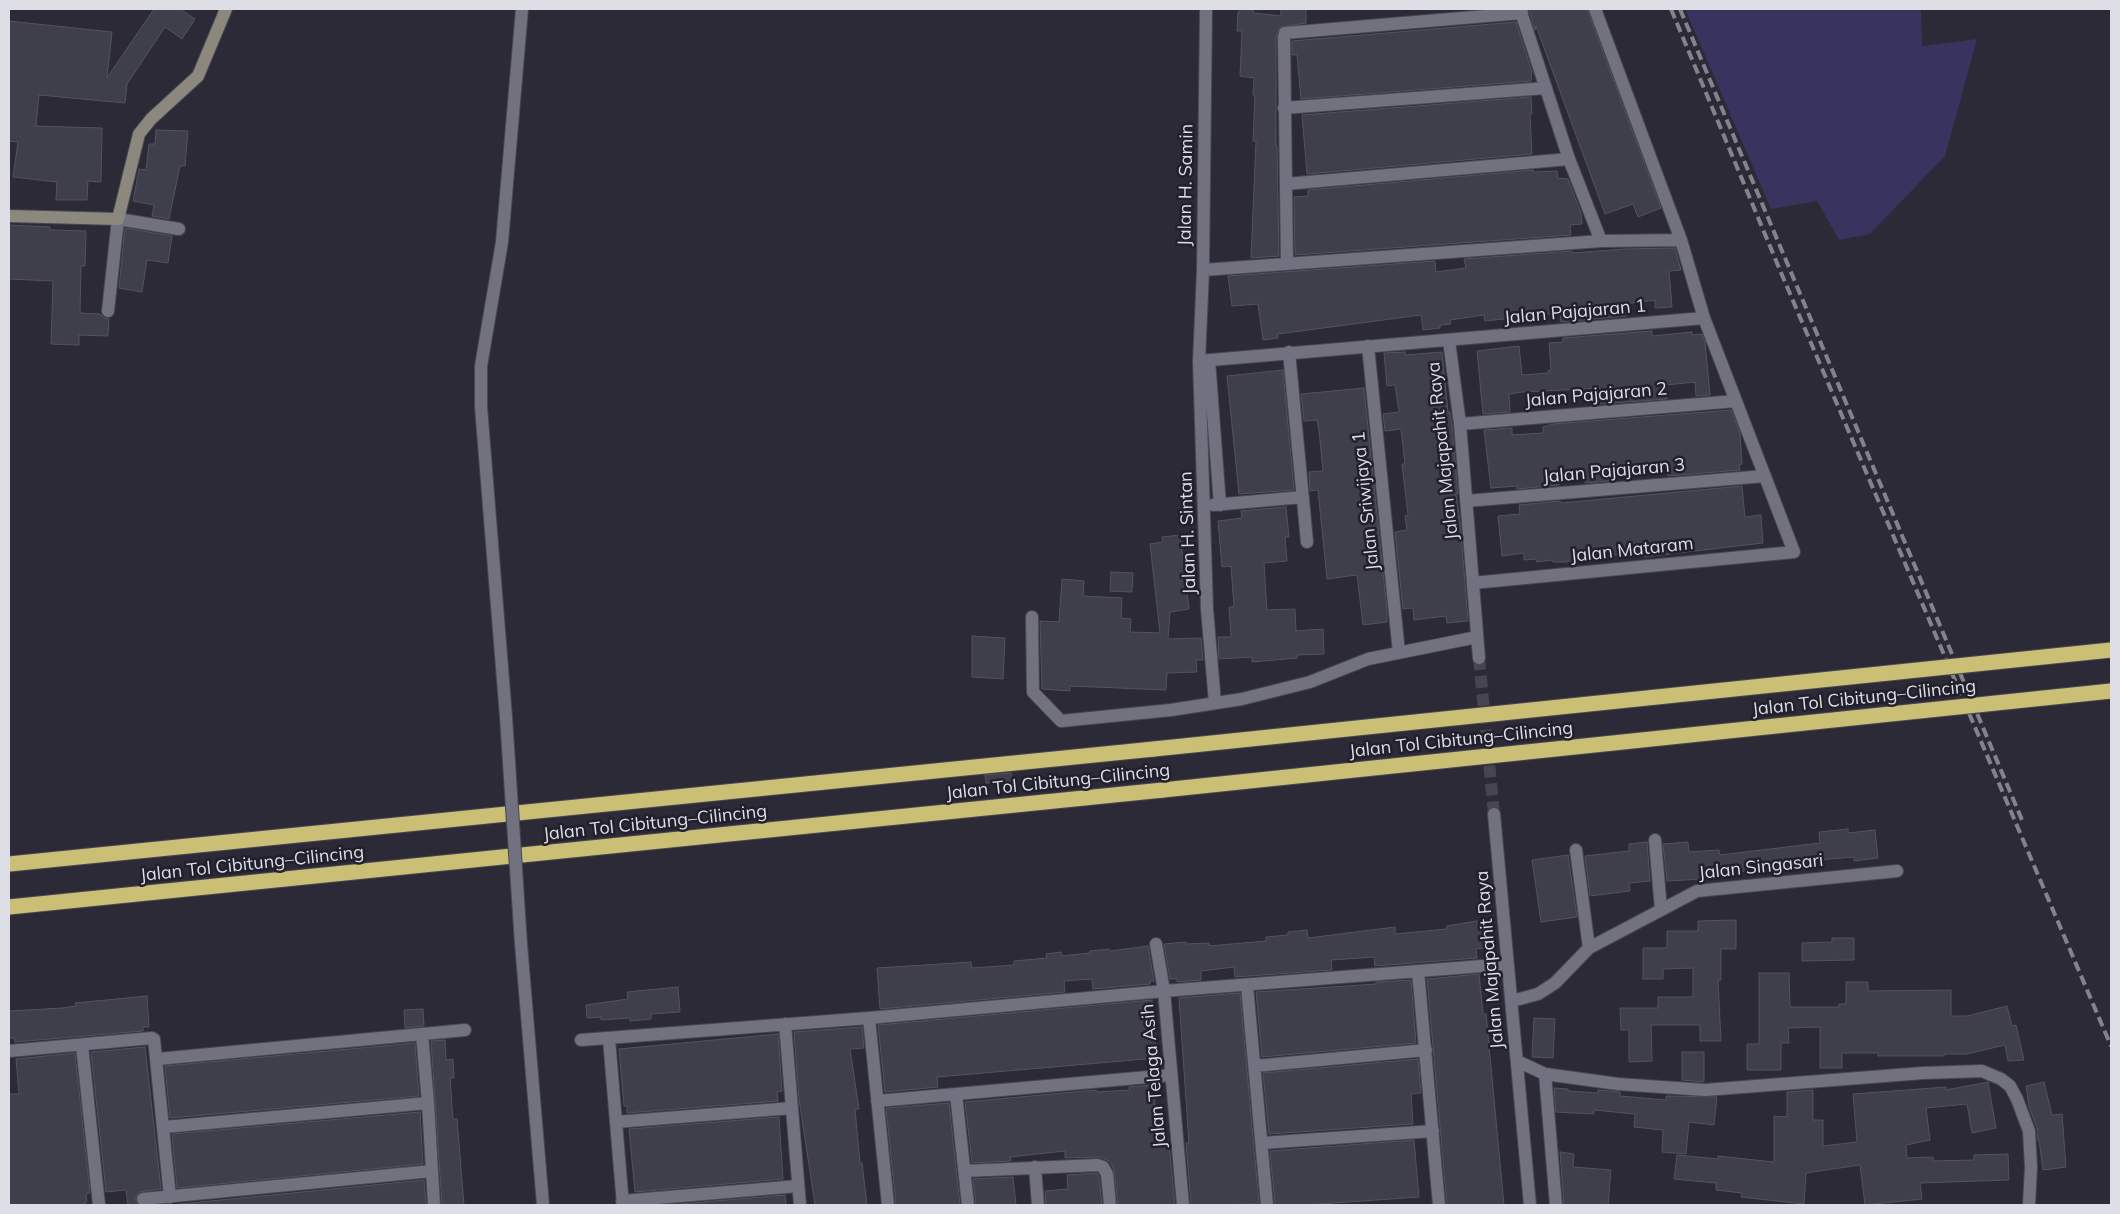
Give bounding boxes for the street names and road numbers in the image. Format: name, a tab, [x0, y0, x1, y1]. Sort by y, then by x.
street label: Jalan H. Samin	[1174, 124, 1198, 246]
street label: Jalan Pajajaran 1	[1503, 295, 1647, 329]
street label: Jalan Majapahit Raya	[1423, 361, 1463, 541]
street label: Jalan Pajajaran 2	[1524, 378, 1668, 412]
street label: Jalan Sriwijaya 1	[1348, 430, 1384, 572]
street label: Jalan Pajajaran 3	[1542, 454, 1686, 488]
street label: Jalan H. Sintan	[1175, 471, 1201, 595]
street label: Jalan Mataram	[1569, 533, 1695, 567]
street label: Jalan Tol Cibitung–Cilincing	[1751, 676, 1977, 720]
street label: Jalan Tol Cibitung–Cilincing	[1348, 718, 1574, 762]
street label: Jalan Tol Cibitung–Cilincing	[945, 760, 1171, 804]
street label: Jalan Tol Cibitung–Cilincing	[542, 801, 768, 845]
street label: Jalan Tol Cibitung–Cilincing	[139, 842, 365, 886]
street label: Jalan Singasari	[1698, 850, 1824, 884]
street label: Jalan Majapahit Raya	[1471, 870, 1509, 1050]
street label: Jalan Telaga Asih	[1137, 1003, 1171, 1149]

